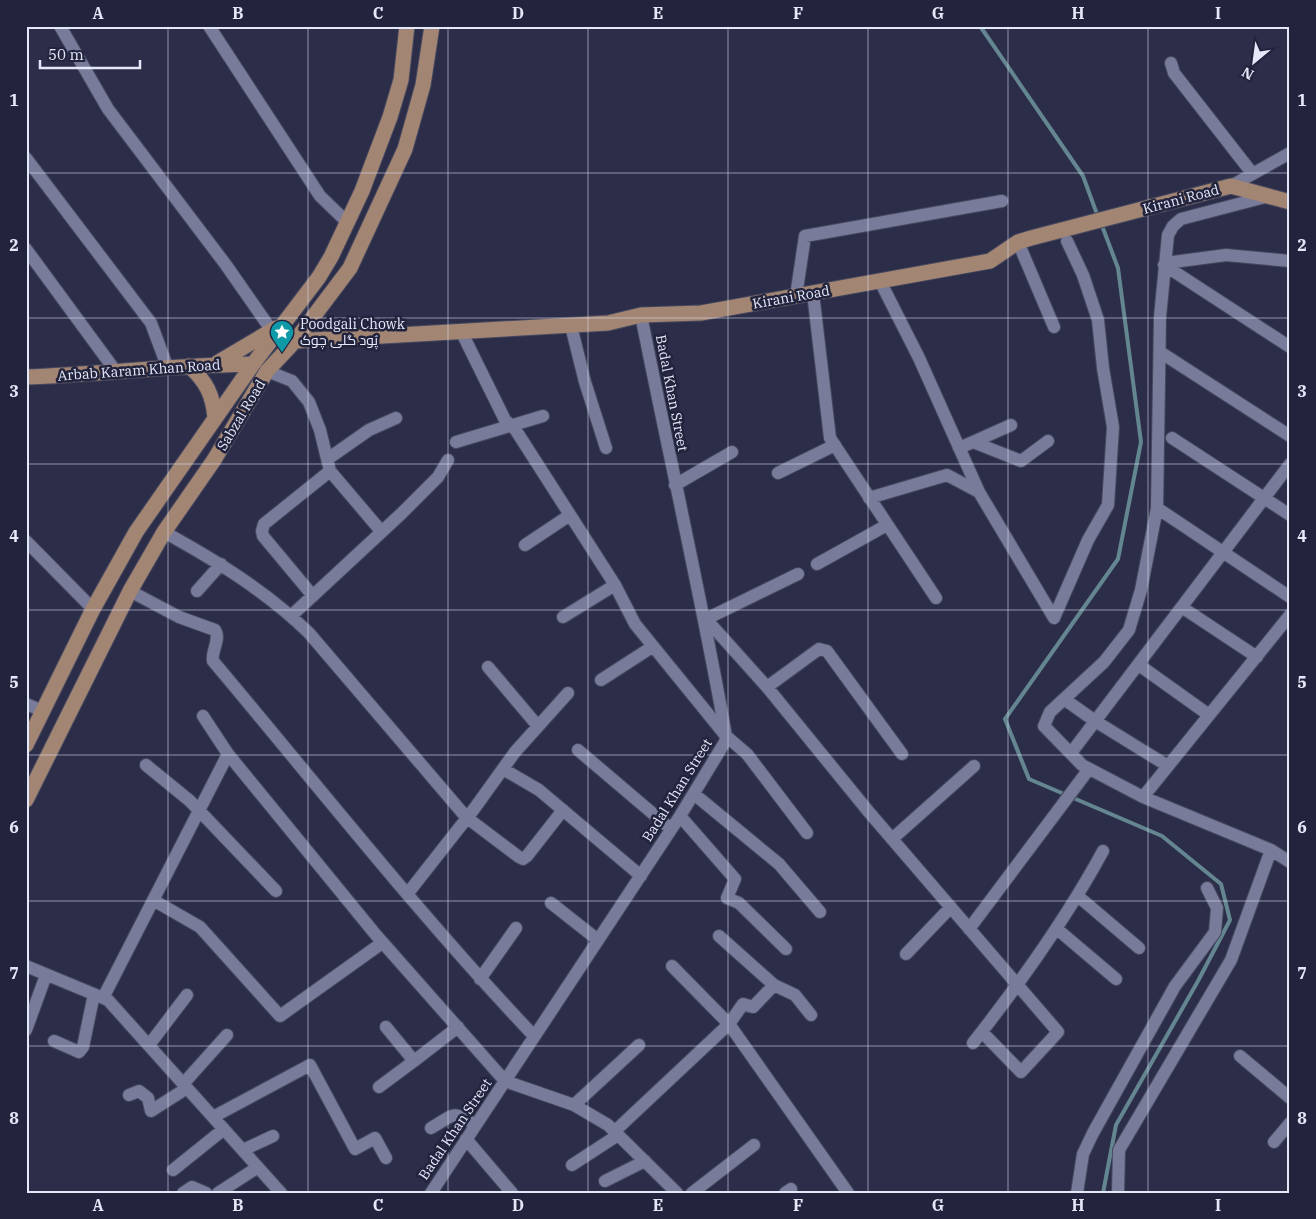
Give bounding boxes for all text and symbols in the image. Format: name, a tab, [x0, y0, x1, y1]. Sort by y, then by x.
text: A	[92, 3, 104, 23]
text: B	[232, 3, 244, 23]
text: C	[373, 3, 383, 23]
text: D	[512, 3, 524, 23]
text: E	[653, 3, 663, 23]
text: F	[793, 3, 803, 23]
text: G	[932, 3, 944, 23]
text: H	[1072, 3, 1085, 23]
text: I	[1215, 3, 1221, 23]
scale bar	[40, 38, 140, 70]
north arrow	[1228, 38, 1278, 88]
text: 50 m	[48, 45, 84, 64]
text: N	[1238, 63, 1257, 84]
text: 1	[9, 90, 19, 110]
text: 1	[1297, 90, 1307, 110]
street label: Kirani Road	[1141, 180, 1222, 218]
text: 2	[9, 235, 19, 255]
text: 2	[1297, 235, 1307, 255]
street label: Kirani Road	[751, 281, 832, 313]
place label: Poodgali Chowk پُود گلی چوک	[300, 315, 406, 350]
place icon: Poodgali Chowk پُود گلی چوک	[269, 319, 295, 353]
street label: Badal Khan Street	[652, 333, 692, 453]
street label: Arbab Karam Khan Road	[57, 355, 221, 385]
street label: Sabzal Road	[213, 376, 269, 454]
text: 3	[9, 381, 19, 401]
text: 3	[1297, 381, 1307, 401]
text: 4	[9, 526, 19, 546]
text: 4	[1297, 526, 1307, 546]
text: 5	[9, 672, 19, 692]
text: 5	[1297, 672, 1307, 692]
street label: Badal Khan Street	[638, 735, 716, 845]
text: 6	[9, 817, 19, 837]
text: 6	[1297, 817, 1307, 837]
text: 7	[9, 963, 19, 983]
text: 7	[1297, 963, 1307, 983]
street label: Badal Khan Street	[414, 1075, 496, 1183]
text: 8	[9, 1108, 19, 1128]
text: 8	[1297, 1108, 1307, 1128]
text: A	[92, 1195, 104, 1215]
text: B	[232, 1195, 244, 1215]
text: C	[373, 1195, 383, 1215]
text: D	[512, 1195, 524, 1215]
text: E	[653, 1195, 663, 1215]
text: F	[793, 1195, 803, 1215]
text: G	[932, 1195, 944, 1215]
text: H	[1072, 1195, 1085, 1215]
text: I	[1215, 1195, 1221, 1215]

